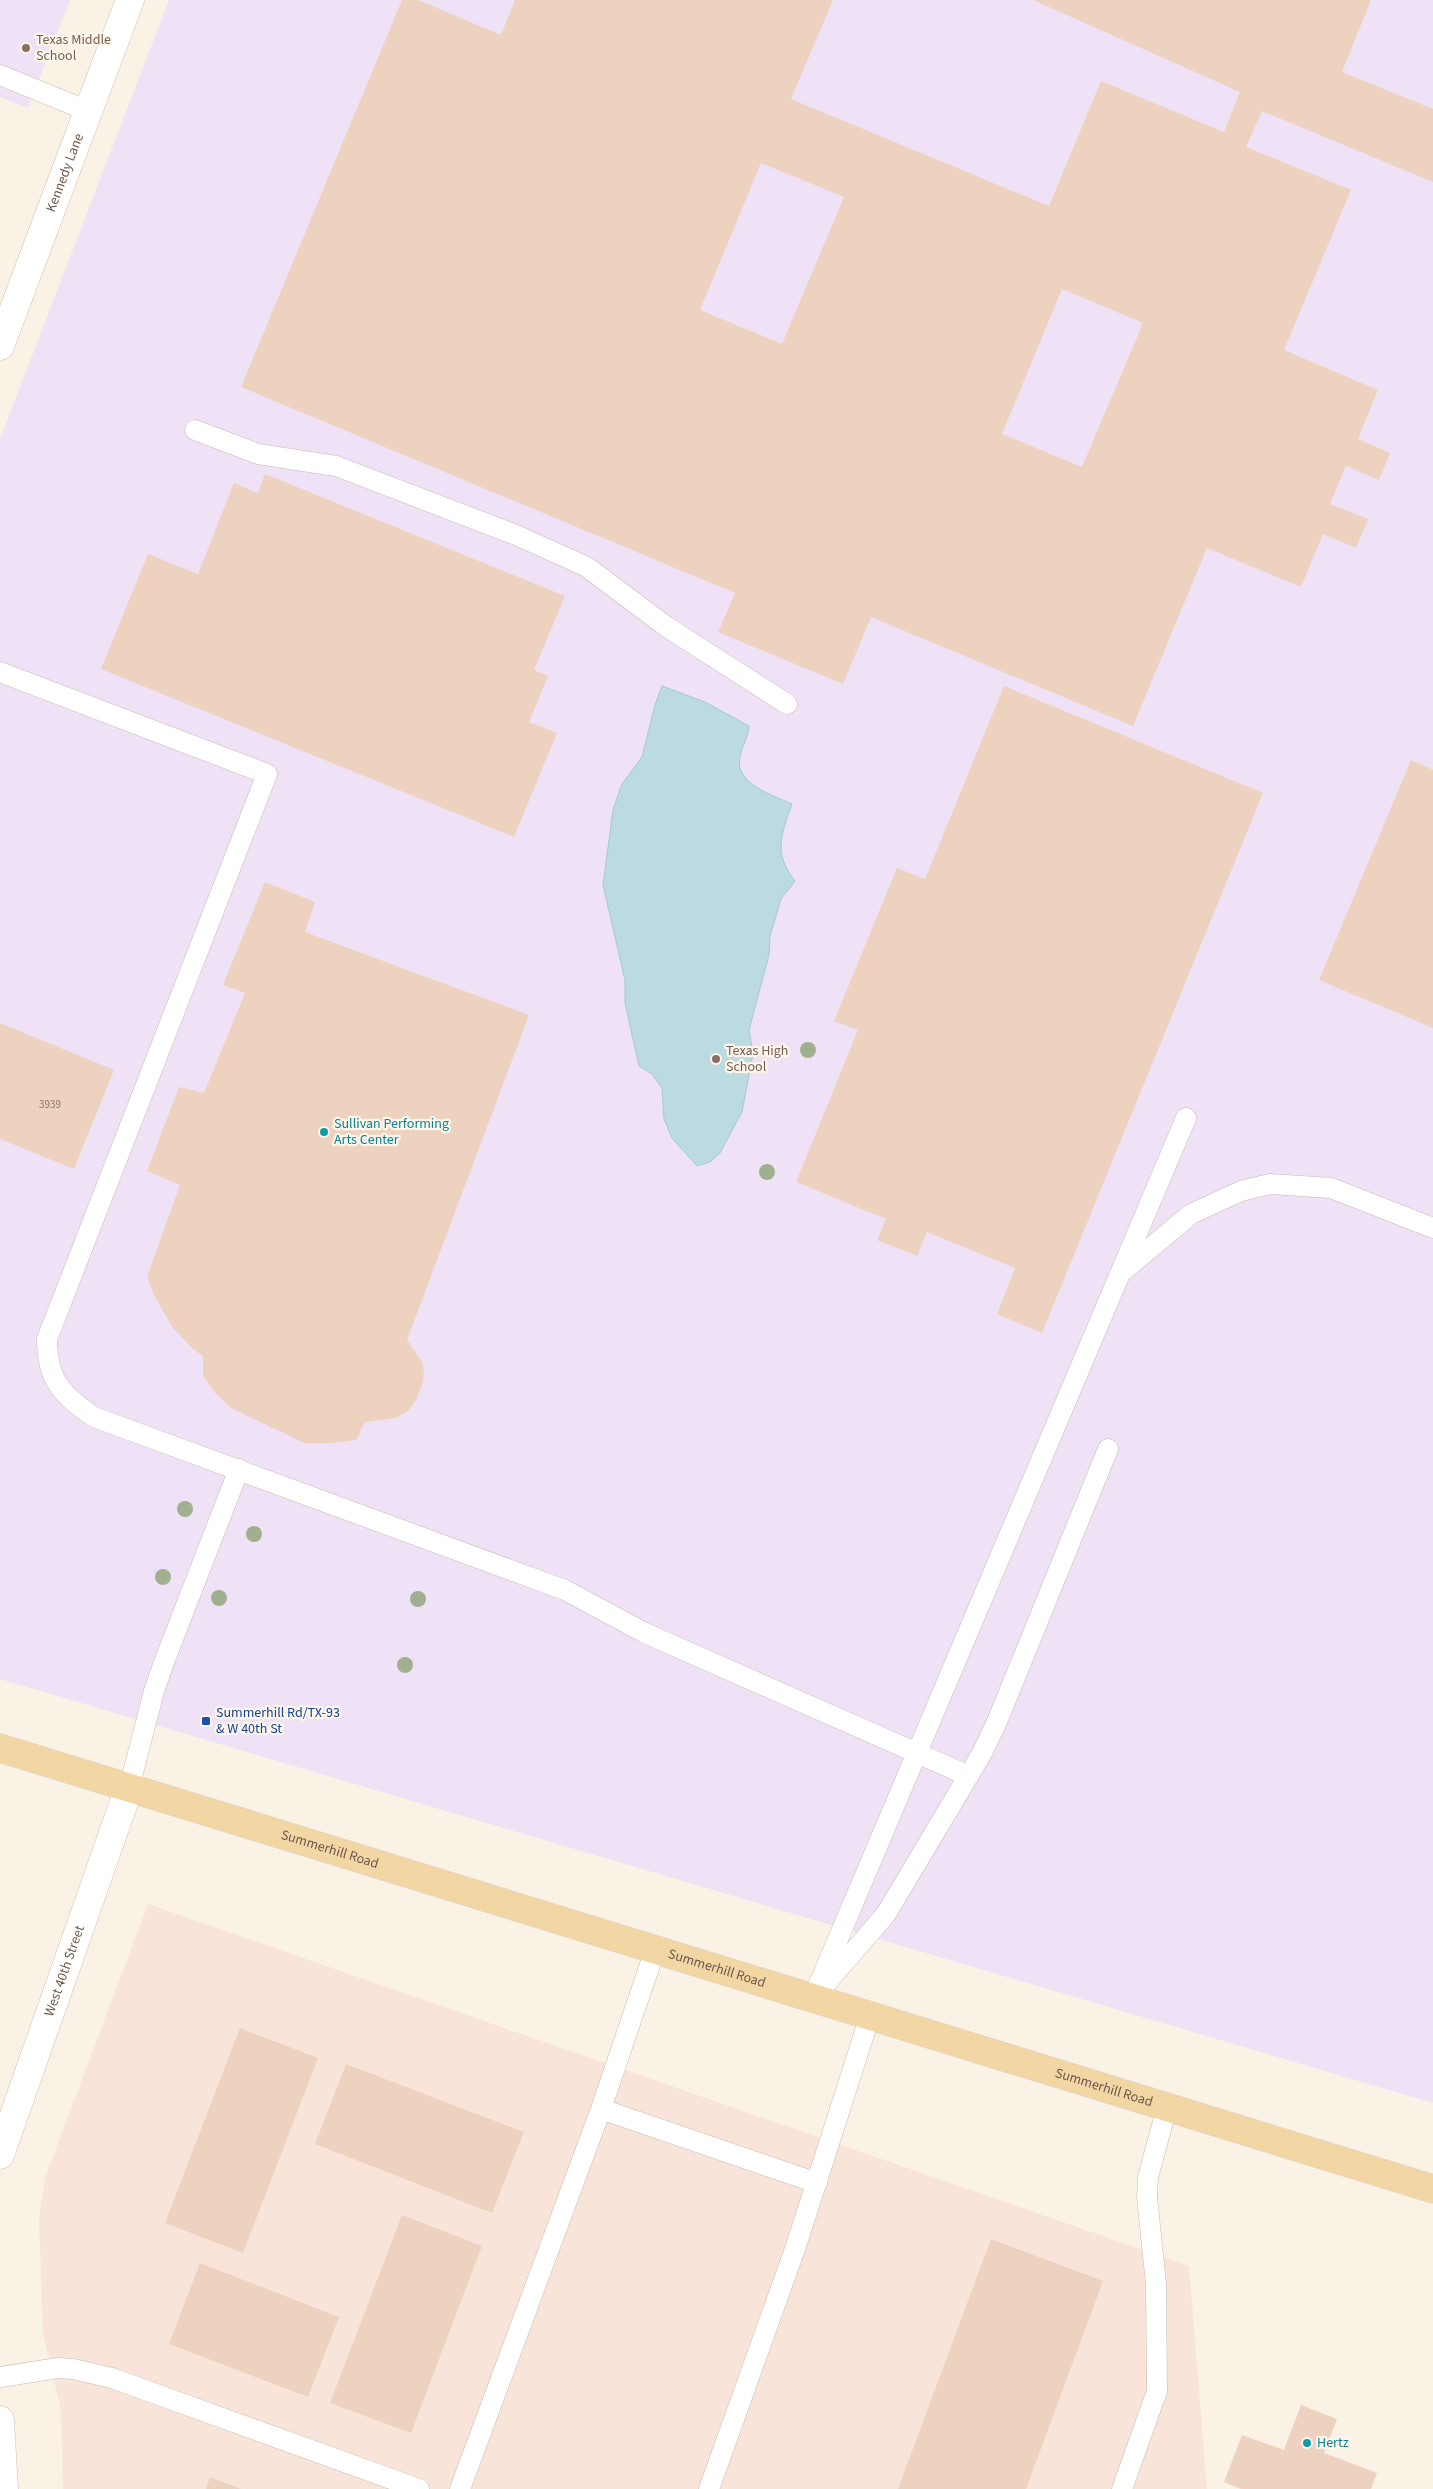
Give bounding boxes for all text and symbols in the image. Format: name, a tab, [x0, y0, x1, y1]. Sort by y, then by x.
place label: Texas Middle School	[36, 30, 111, 66]
marker: Texas Middle School	[20, 42, 32, 54]
street label: Kennedy Lane	[41, 130, 89, 215]
place label: Texas High School	[726, 1041, 789, 1077]
marker: Texas High School	[710, 1053, 722, 1065]
house number: 3939	[39, 1097, 61, 1112]
place label: Sullivan Performing Arts Center	[334, 1114, 449, 1150]
marker: Sullivan Performing Arts Center	[318, 1126, 330, 1138]
place label: Summerhill Rd/TX-93 & W 40th St	[216, 1703, 340, 1739]
marker: Summerhill Rd/TX-93 & W 40th St	[200, 1715, 212, 1727]
street label: Summerhill Road	[278, 1825, 381, 1874]
street label: West 40th Street	[39, 1923, 90, 2019]
street label: Summerhill Road	[665, 1944, 768, 1993]
street label: Summerhill Road	[1053, 2063, 1155, 2112]
place label: Hertz	[1317, 2433, 1349, 2453]
marker: Hertz	[1301, 2437, 1313, 2449]

